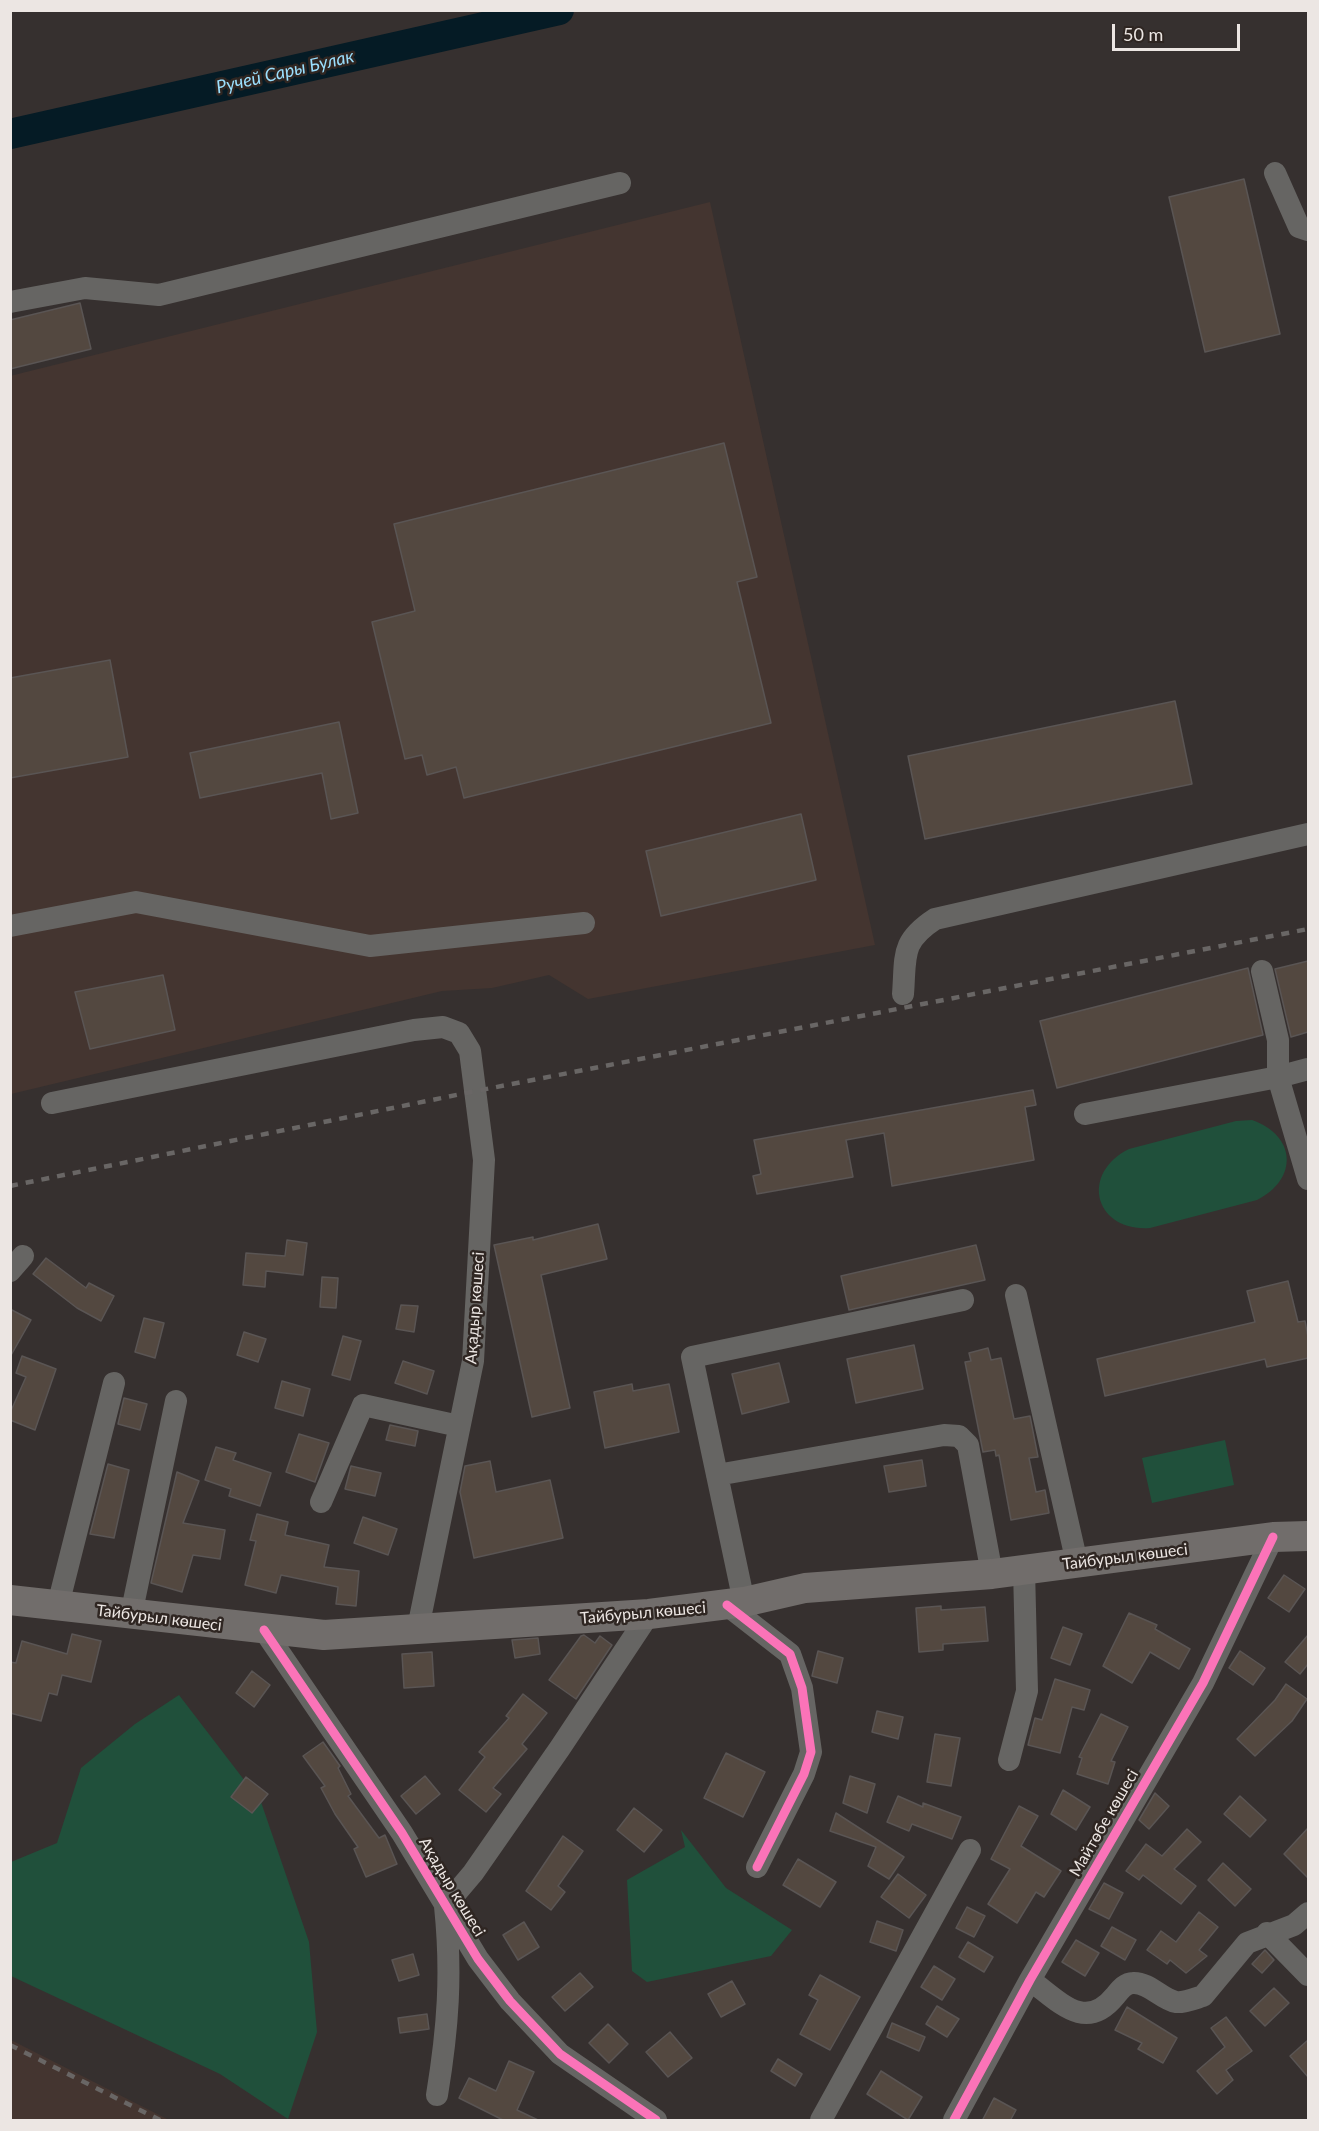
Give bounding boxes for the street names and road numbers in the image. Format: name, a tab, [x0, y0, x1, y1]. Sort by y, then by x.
street label: Ақадыр көшесі	[462, 1251, 488, 1365]
street label: Тайбурыл көшесі	[1061, 1540, 1189, 1574]
street label: Тайбурыл көшесі	[579, 1598, 707, 1628]
street label: Тайбурыл көшесі	[95, 1601, 223, 1635]
street label: Майтөбе көшесі	[1066, 1766, 1142, 1880]
street label: Ақадыр көшесі	[415, 1834, 489, 1940]

